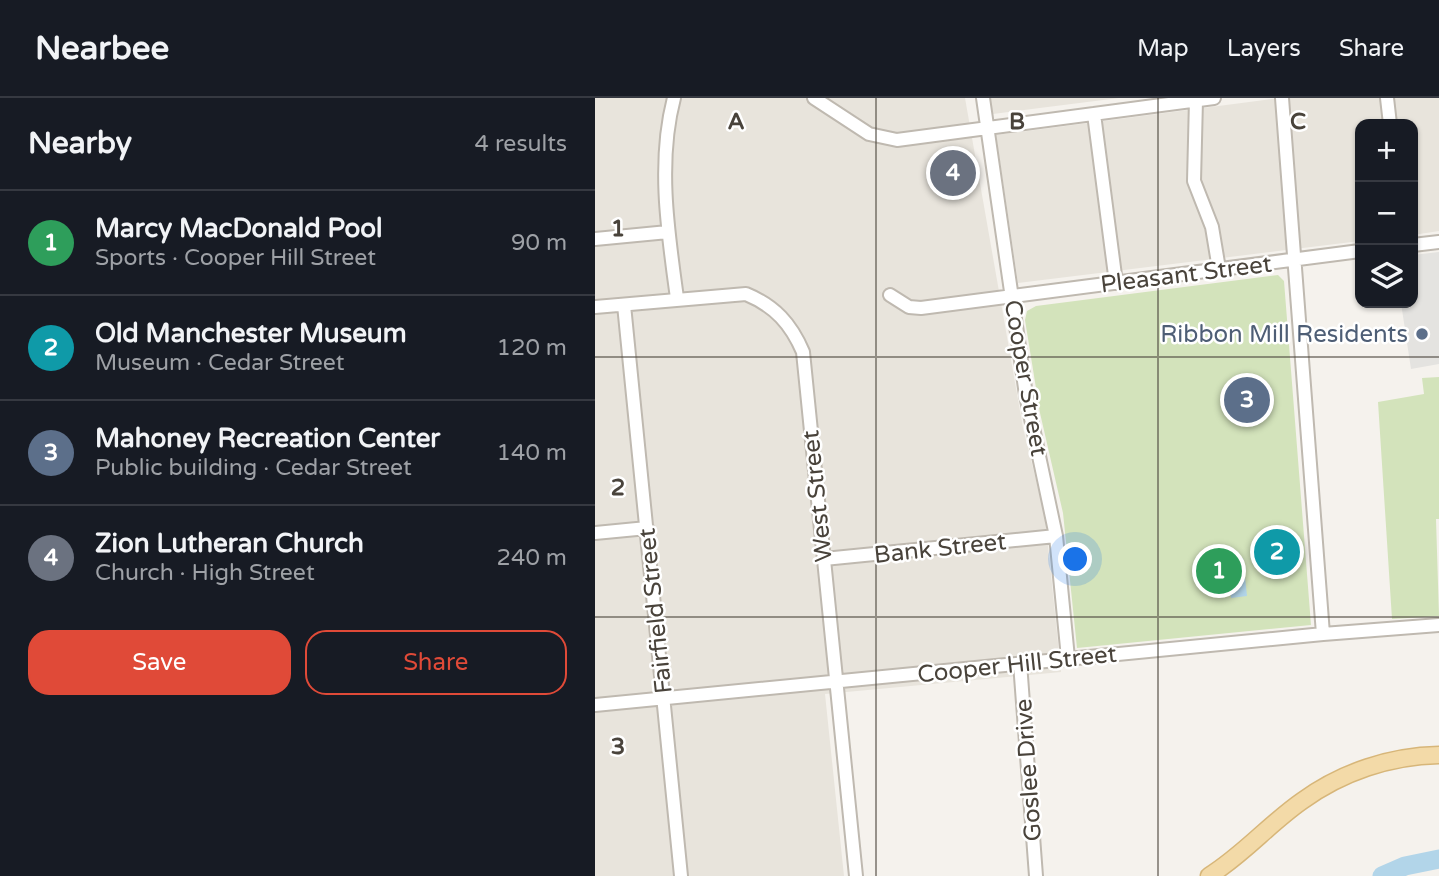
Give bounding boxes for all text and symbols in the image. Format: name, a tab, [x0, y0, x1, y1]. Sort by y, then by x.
text: Nearbee	[35, 29, 169, 68]
text: Map	[1137, 34, 1189, 63]
text: Layers	[1227, 34, 1301, 63]
text: Share	[1339, 34, 1404, 63]
text: A	[727, 108, 745, 136]
text: B	[1009, 108, 1025, 136]
text: C	[1290, 108, 1306, 136]
map controls	[1355, 119, 1418, 308]
button: +	[1355, 119, 1418, 182]
text: Nearby	[28, 125, 132, 162]
text: 4 results	[474, 130, 567, 158]
pin: 4	[930, 147, 976, 199]
button: −	[1355, 182, 1418, 245]
text: Marcy MacDonald Pool	[95, 213, 383, 244]
text: 1	[611, 215, 625, 243]
text: 1	[44, 229, 58, 257]
text: 90 m	[511, 229, 567, 257]
text: Sports · Cooper Hill Street	[95, 244, 376, 272]
button: layers	[1355, 245, 1418, 308]
street label: Pleasant Street	[1099, 250, 1273, 299]
street label: Cooper Street	[997, 298, 1054, 459]
text: Old Manchester Museum	[95, 318, 407, 349]
place label: Ribbon Mill Residents	[1160, 320, 1408, 349]
marker: Ribbon Mill Residents	[1414, 326, 1430, 342]
text: 2	[44, 334, 58, 362]
text: 120 m	[497, 334, 567, 362]
text: Museum · Cedar Street	[95, 349, 345, 377]
pin: 3	[1224, 374, 1270, 426]
text: Mahoney Recreation Center	[95, 423, 440, 454]
street label: West Street	[796, 429, 839, 563]
text: 3	[44, 439, 58, 467]
text: 140 m	[497, 439, 567, 467]
text: Public building · Cedar Street	[95, 454, 412, 482]
text: 2	[611, 474, 625, 502]
pin: 2	[1254, 526, 1300, 578]
street label: Fairfield Street	[632, 527, 679, 695]
street label: Bank Street	[873, 527, 1008, 570]
text: Zion Lutheran Church	[95, 528, 364, 559]
your location	[1058, 542, 1092, 576]
text: 4	[44, 544, 58, 572]
text: 240 m	[497, 544, 567, 572]
pin: 1	[1196, 545, 1242, 597]
text: Church · High Street	[95, 559, 315, 587]
button: Save	[28, 630, 291, 695]
button: Share	[305, 630, 567, 695]
street label: Cooper Hill Street	[916, 640, 1118, 689]
street label: Goslee Drive	[1009, 698, 1048, 842]
text: 3	[611, 733, 625, 761]

